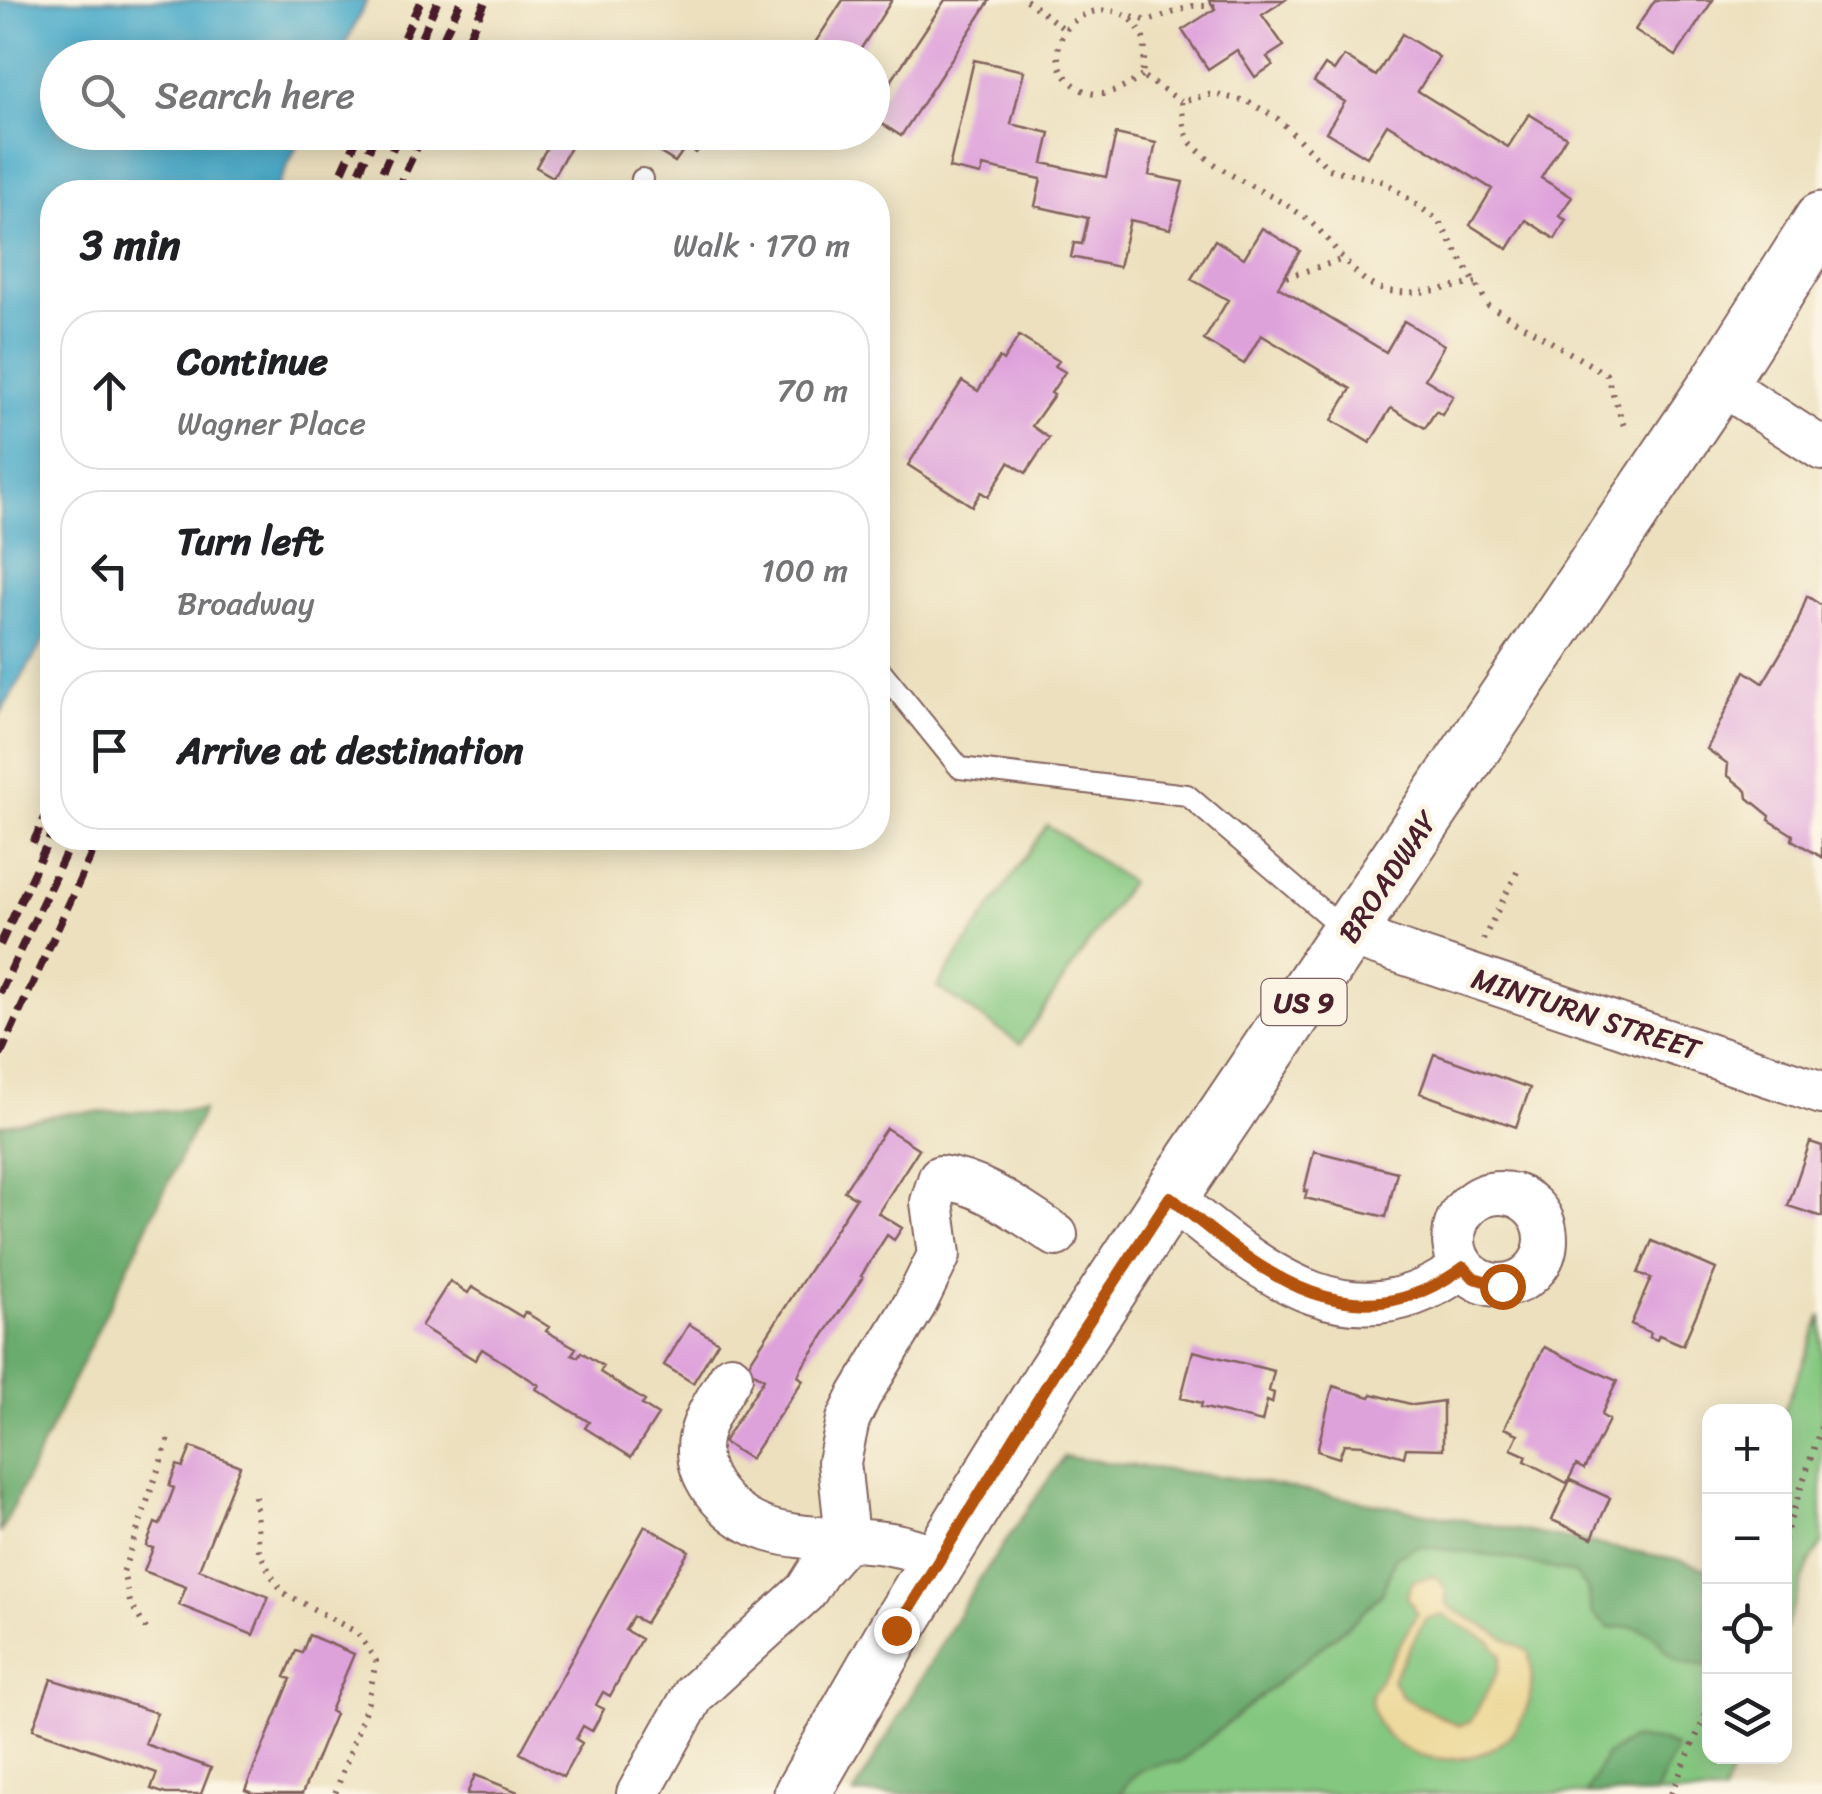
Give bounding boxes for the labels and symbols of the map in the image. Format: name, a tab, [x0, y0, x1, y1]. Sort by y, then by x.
street label: BROADWAY	[1323, 798, 1453, 955]
street label: MINTURN STREET	[1464, 952, 1710, 1077]
road number: US 9	[1262, 979, 1346, 1025]
route start	[1480, 1264, 1526, 1310]
route end	[874, 1608, 920, 1654]

